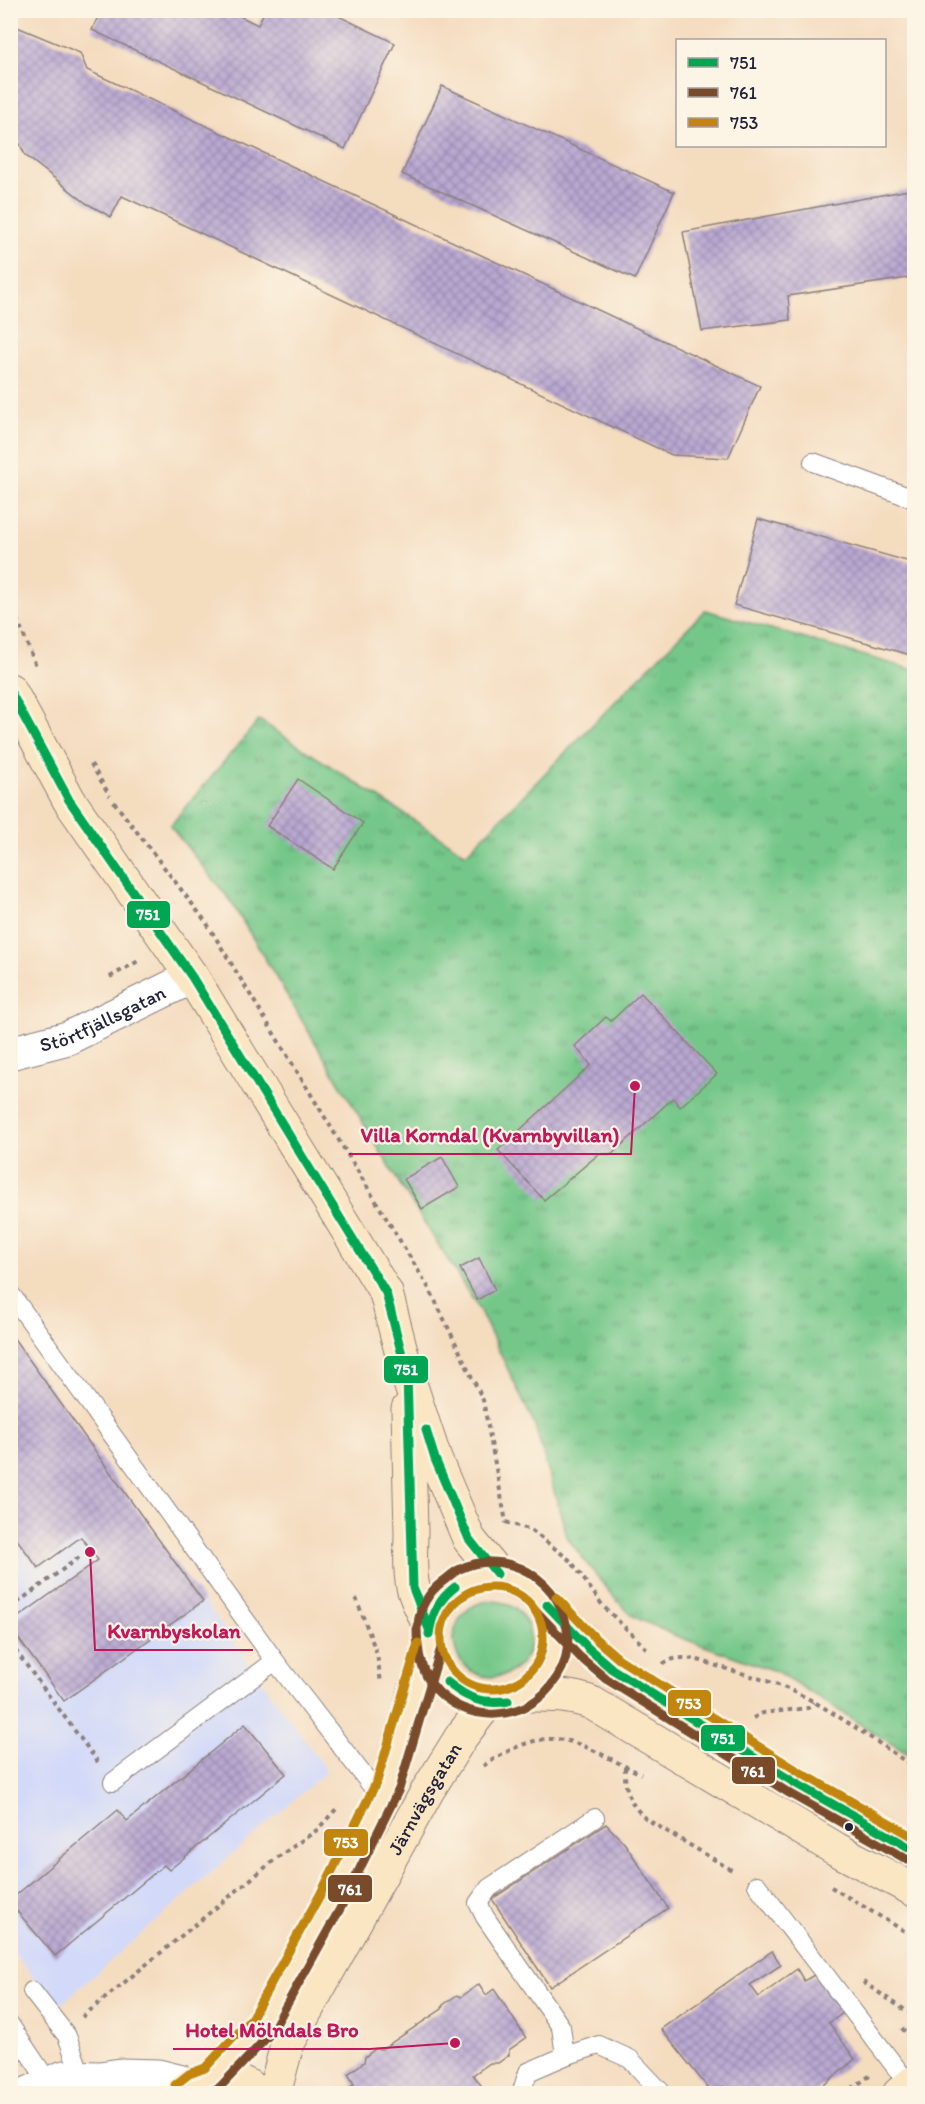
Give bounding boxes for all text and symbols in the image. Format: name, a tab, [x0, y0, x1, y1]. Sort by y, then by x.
legend	[676, 39, 886, 147]
text: 751	[730, 52, 757, 74]
text: 761	[730, 82, 757, 104]
text: 753	[730, 112, 758, 134]
line badge: 751	[126, 900, 171, 929]
text: 751	[135, 905, 160, 924]
street label: Störtfjällsgatan	[37, 980, 170, 1057]
callout: Villa Korndal (Kvarnbyvillan)	[349, 1115, 631, 1154]
text: Villa Korndal (Kvarnbyvillan)	[361, 1122, 619, 1148]
line badge: 751	[383, 1355, 429, 1384]
text: 751	[393, 1360, 418, 1379]
callout: Kvarnbyskolan	[95, 1611, 253, 1650]
text: Kvarnbyskolan	[107, 1618, 241, 1644]
line badge: 753	[667, 1689, 712, 1717]
text: 753	[675, 1694, 702, 1713]
line badge: 751	[700, 1724, 746, 1752]
text: 751	[710, 1729, 735, 1748]
street label: Järnvägsgatan	[383, 1738, 467, 1859]
line badge: 761	[731, 1756, 776, 1785]
text: 761	[740, 1762, 765, 1781]
unlabelled marker	[843, 1821, 855, 1833]
line badge: 753	[323, 1828, 369, 1857]
text: 753	[332, 1833, 359, 1852]
line badge: 761	[327, 1874, 373, 1903]
text: 761	[337, 1880, 362, 1899]
callout: Hotel Mölndals Bro	[173, 2010, 370, 2049]
text: Hotel Mölndals Bro	[185, 2017, 359, 2042]

